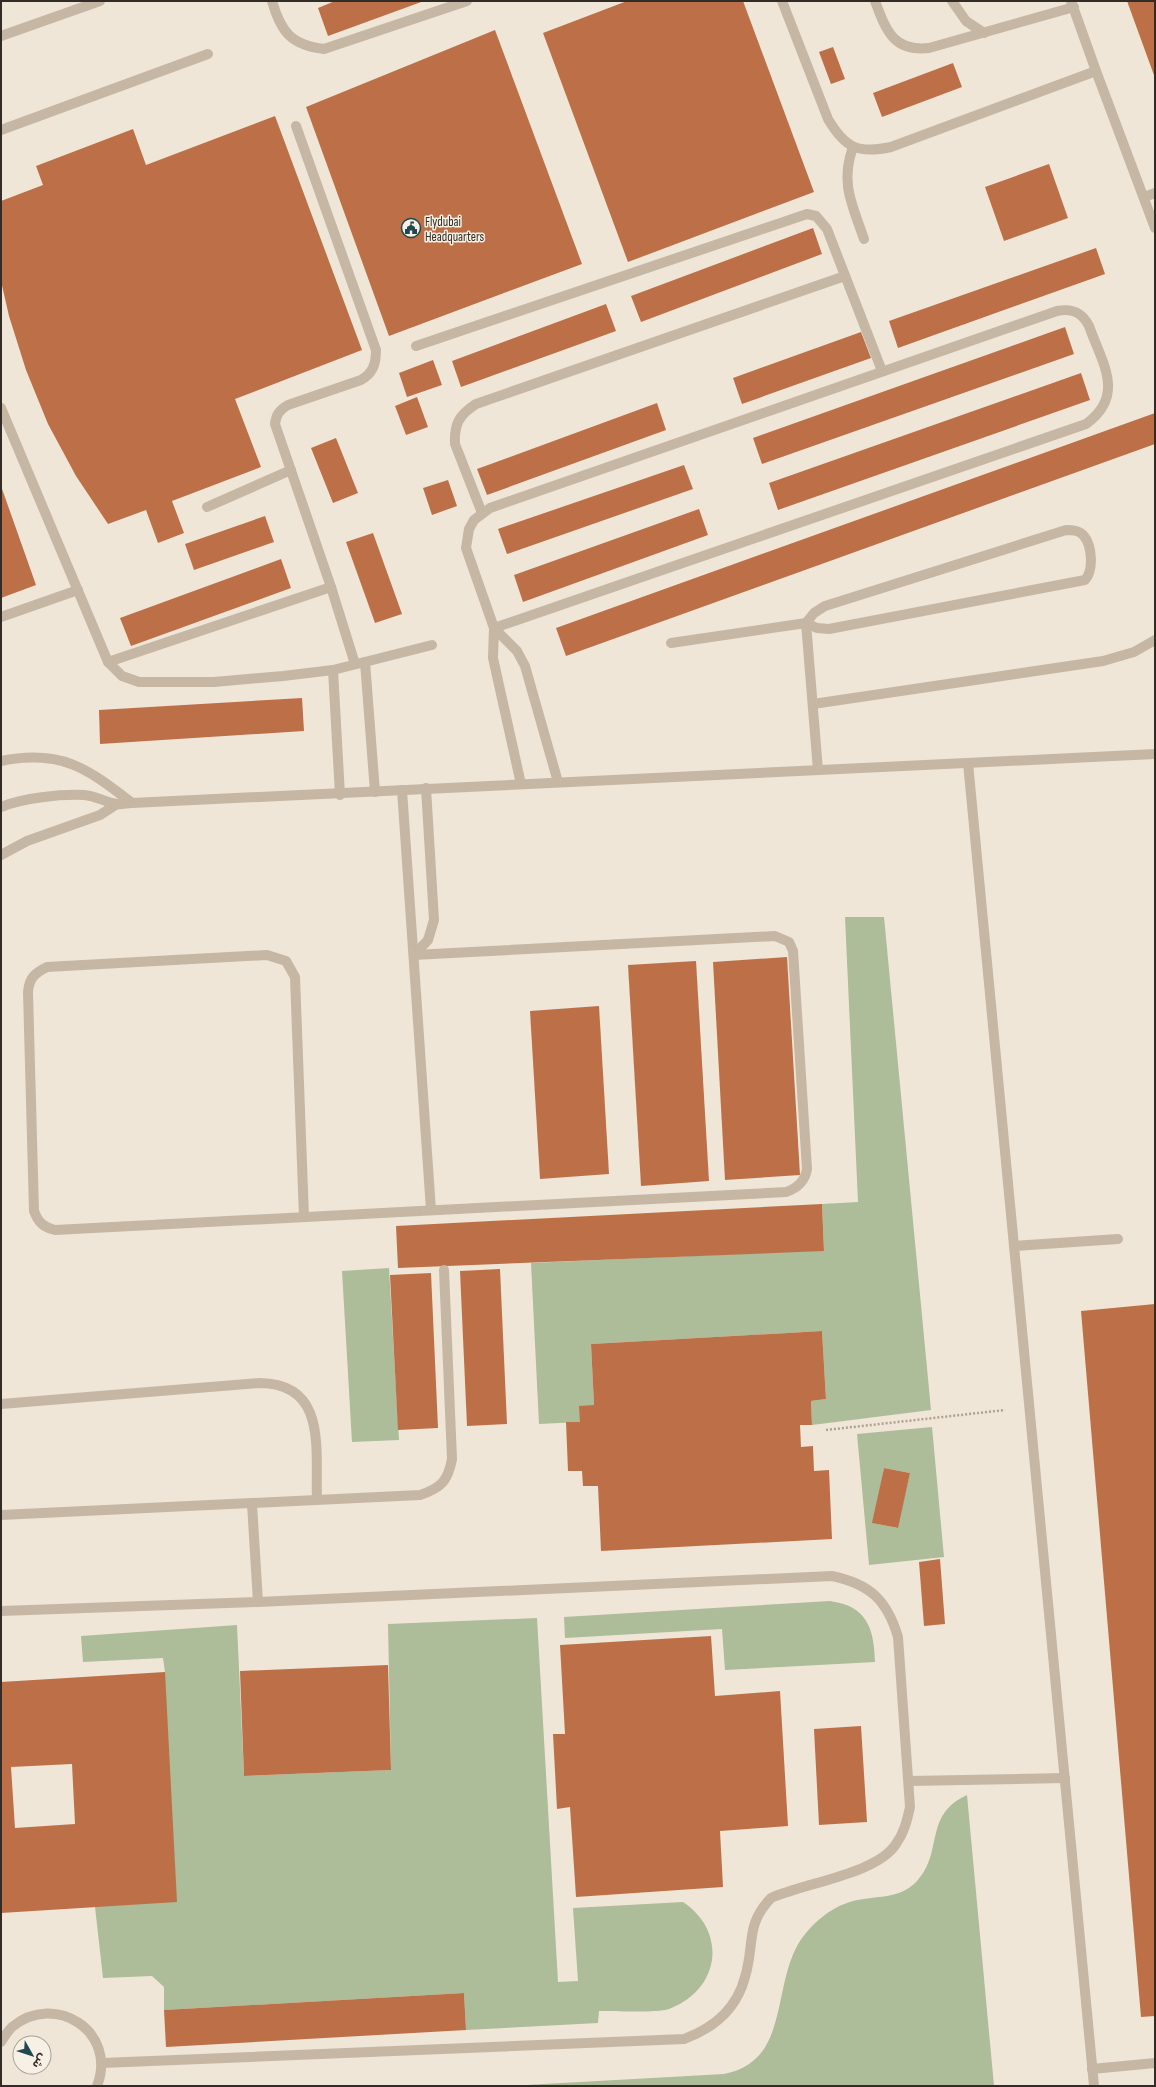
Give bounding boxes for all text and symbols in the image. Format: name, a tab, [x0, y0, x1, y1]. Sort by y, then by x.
place label: Flydubai Headquarters	[425, 214, 485, 245]
public building icon: Flydubai Headquarters	[400, 217, 422, 239]
north arrow	[12, 2035, 52, 2075]
text: ش	[30, 2051, 49, 2071]

